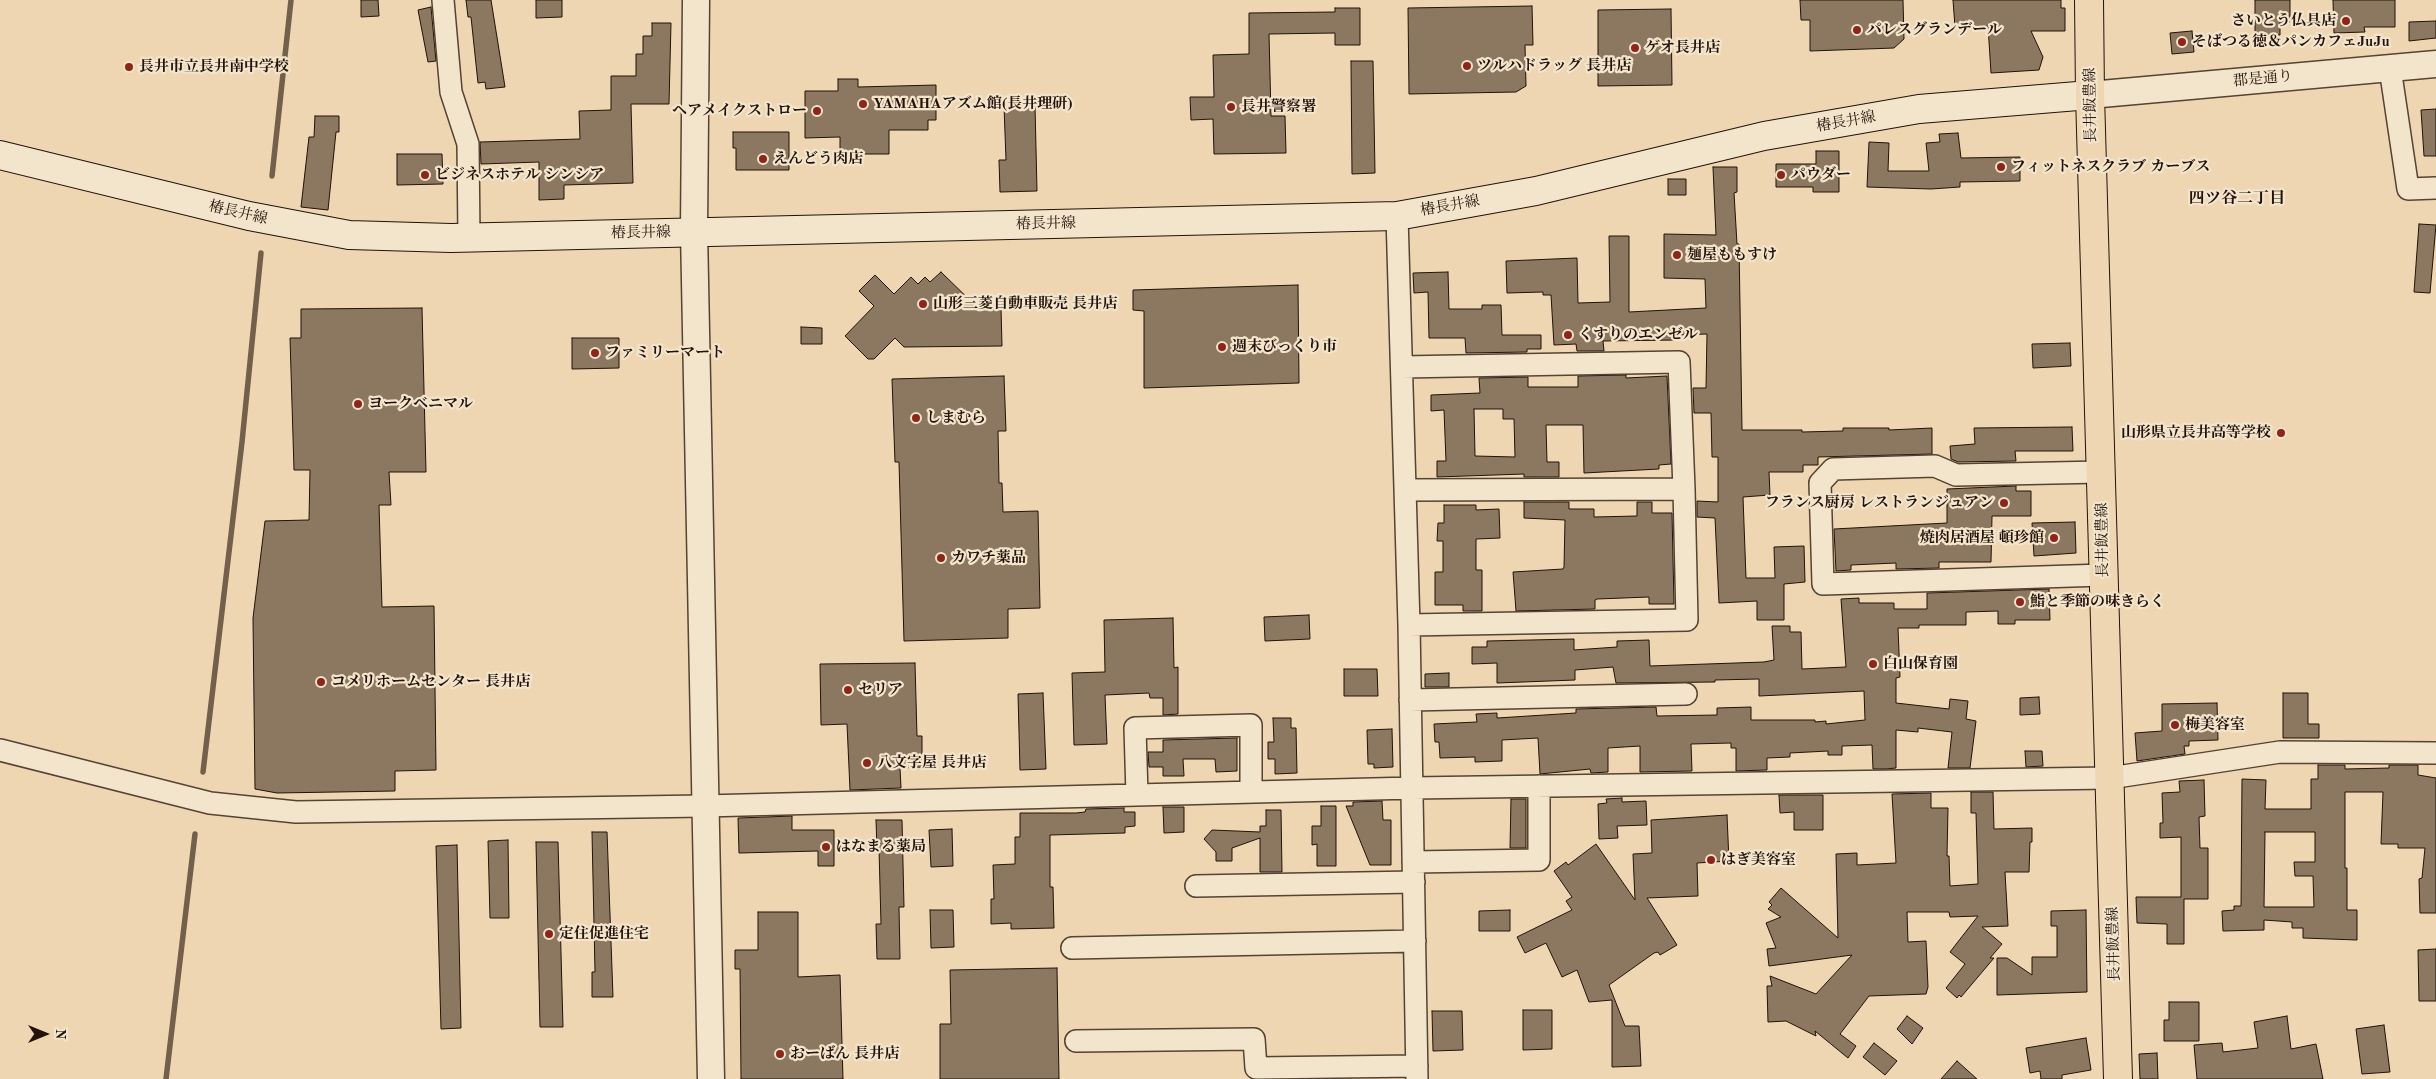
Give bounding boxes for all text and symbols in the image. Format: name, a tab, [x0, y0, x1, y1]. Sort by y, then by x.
place label: さいとう仏具店	[2231, 12, 2336, 30]
marker: さいとう仏具店	[2340, 15, 2352, 27]
place label: パレスグランデール	[1867, 21, 2002, 39]
marker: パレスグランデール	[1851, 24, 1863, 36]
place label: そばつる徳＆パンカフェJuJu	[2192, 33, 2390, 51]
marker: そばつる徳＆パンカフェJuJu	[2176, 36, 2188, 48]
place label: ゲオ長井店	[1645, 39, 1720, 57]
marker: ゲオ長井店	[1629, 42, 1641, 54]
place label: ツルハドラッグ 長井店	[1477, 57, 1631, 75]
place label: 長井市立長井南中学校	[139, 58, 289, 76]
marker: ツルハドラッグ 長井店	[1461, 60, 1473, 72]
marker: 長井市立長井南中学校	[123, 61, 135, 73]
street label: 長井飯豊線	[2081, 67, 2101, 143]
street label: 郡是通り	[2232, 67, 2294, 91]
place label: YAMAHAアズム館(長井理研)	[873, 95, 1073, 113]
marker: YAMAHAアズム館(長井理研)	[857, 98, 869, 110]
place label: 長井警察署	[1241, 98, 1316, 116]
marker: 長井警察署	[1225, 101, 1237, 113]
place label: ヘアメイクストロー	[672, 102, 807, 120]
marker: ヘアメイクストロー	[811, 105, 823, 117]
street label: 椿長井線	[1815, 108, 1877, 136]
place label: えんどう肉店	[773, 150, 863, 168]
marker: えんどう肉店	[757, 153, 769, 165]
place label: フィットネスクラブ カーブス	[2011, 158, 2210, 176]
marker: フィットネスクラブ カーブス	[1995, 161, 2007, 173]
place label: ビジネスホテル シンシア	[435, 166, 604, 184]
place label: パウダー	[1791, 166, 1851, 184]
marker: ビジネスホテル シンシア	[419, 169, 431, 181]
marker: パウダー	[1775, 169, 1787, 181]
district label: 四ツ谷二丁目	[2189, 189, 2285, 209]
street label: 椿長井線	[1419, 192, 1481, 220]
street label: 椿長井線	[207, 197, 269, 229]
street label: 椿長井線	[1016, 214, 1076, 234]
street label: 椿長井線	[611, 223, 671, 243]
place label: 麺屋ももすけ	[1687, 246, 1777, 264]
marker: 麺屋ももすけ	[1671, 249, 1683, 261]
place label: 山形三菱自動車販売 長井店	[933, 295, 1117, 313]
marker: 山形三菱自動車販売 長井店	[917, 298, 929, 310]
place label: くすりのエンゼル	[1578, 326, 1698, 344]
marker: くすりのエンゼル	[1562, 329, 1574, 341]
place label: 週末びっくり市	[1232, 338, 1337, 356]
marker: 週末びっくり市	[1216, 341, 1228, 353]
place label: ファミリーマート	[605, 344, 725, 362]
marker: ファミリーマート	[589, 347, 601, 359]
place label: ヨークベニマル	[368, 395, 473, 413]
marker: ヨークベニマル	[352, 398, 364, 410]
place label: しまむら	[926, 409, 986, 427]
marker: しまむら	[910, 412, 922, 424]
place label: 山形県立長井高等学校	[2121, 424, 2271, 442]
marker: 山形県立長井高等学校	[2275, 427, 2287, 439]
place label: フランス厨房 レストランジュアン	[1765, 494, 1994, 512]
marker: フランス厨房 レストランジュアン	[1998, 497, 2010, 509]
street label: 長井飯豊線	[2093, 502, 2113, 578]
place label: 焼肉居酒屋 頓珍館	[1920, 529, 2044, 547]
marker: 焼肉居酒屋 頓珍館	[2048, 532, 2060, 544]
place label: カワチ薬品	[951, 549, 1026, 567]
marker: カワチ薬品	[935, 552, 947, 564]
place label: 鮨と季節の味きらく	[2030, 593, 2165, 611]
marker: 鮨と季節の味きらく	[2014, 596, 2026, 608]
place label: 白山保育園	[1883, 655, 1958, 673]
marker: 白山保育園	[1867, 658, 1879, 670]
place label: コメリホームセンター 長井店	[331, 673, 530, 691]
marker: コメリホームセンター 長井店	[315, 676, 327, 688]
place label: セリア	[858, 681, 903, 699]
marker: セリア	[842, 684, 854, 696]
place label: 梅美容室	[2185, 716, 2245, 734]
marker: 梅美容室	[2169, 719, 2181, 731]
place label: 八文字屋 長井店	[877, 754, 986, 772]
marker: 八文字屋 長井店	[861, 757, 873, 769]
place label: はなまる薬局	[836, 838, 926, 856]
marker: はなまる薬局	[820, 841, 832, 853]
place label: はぎ美容室	[1721, 851, 1796, 869]
marker: はぎ美容室	[1705, 854, 1717, 866]
street label: 長井飯豊線	[2104, 906, 2124, 982]
place label: 定住促進住宅	[559, 925, 649, 943]
marker: 定住促進住宅	[543, 928, 555, 940]
north arrow	[20, 1009, 70, 1059]
text: N	[53, 1029, 67, 1039]
place label: おーばん 長井店	[790, 1045, 899, 1063]
marker: おーばん 長井店	[774, 1048, 786, 1060]

